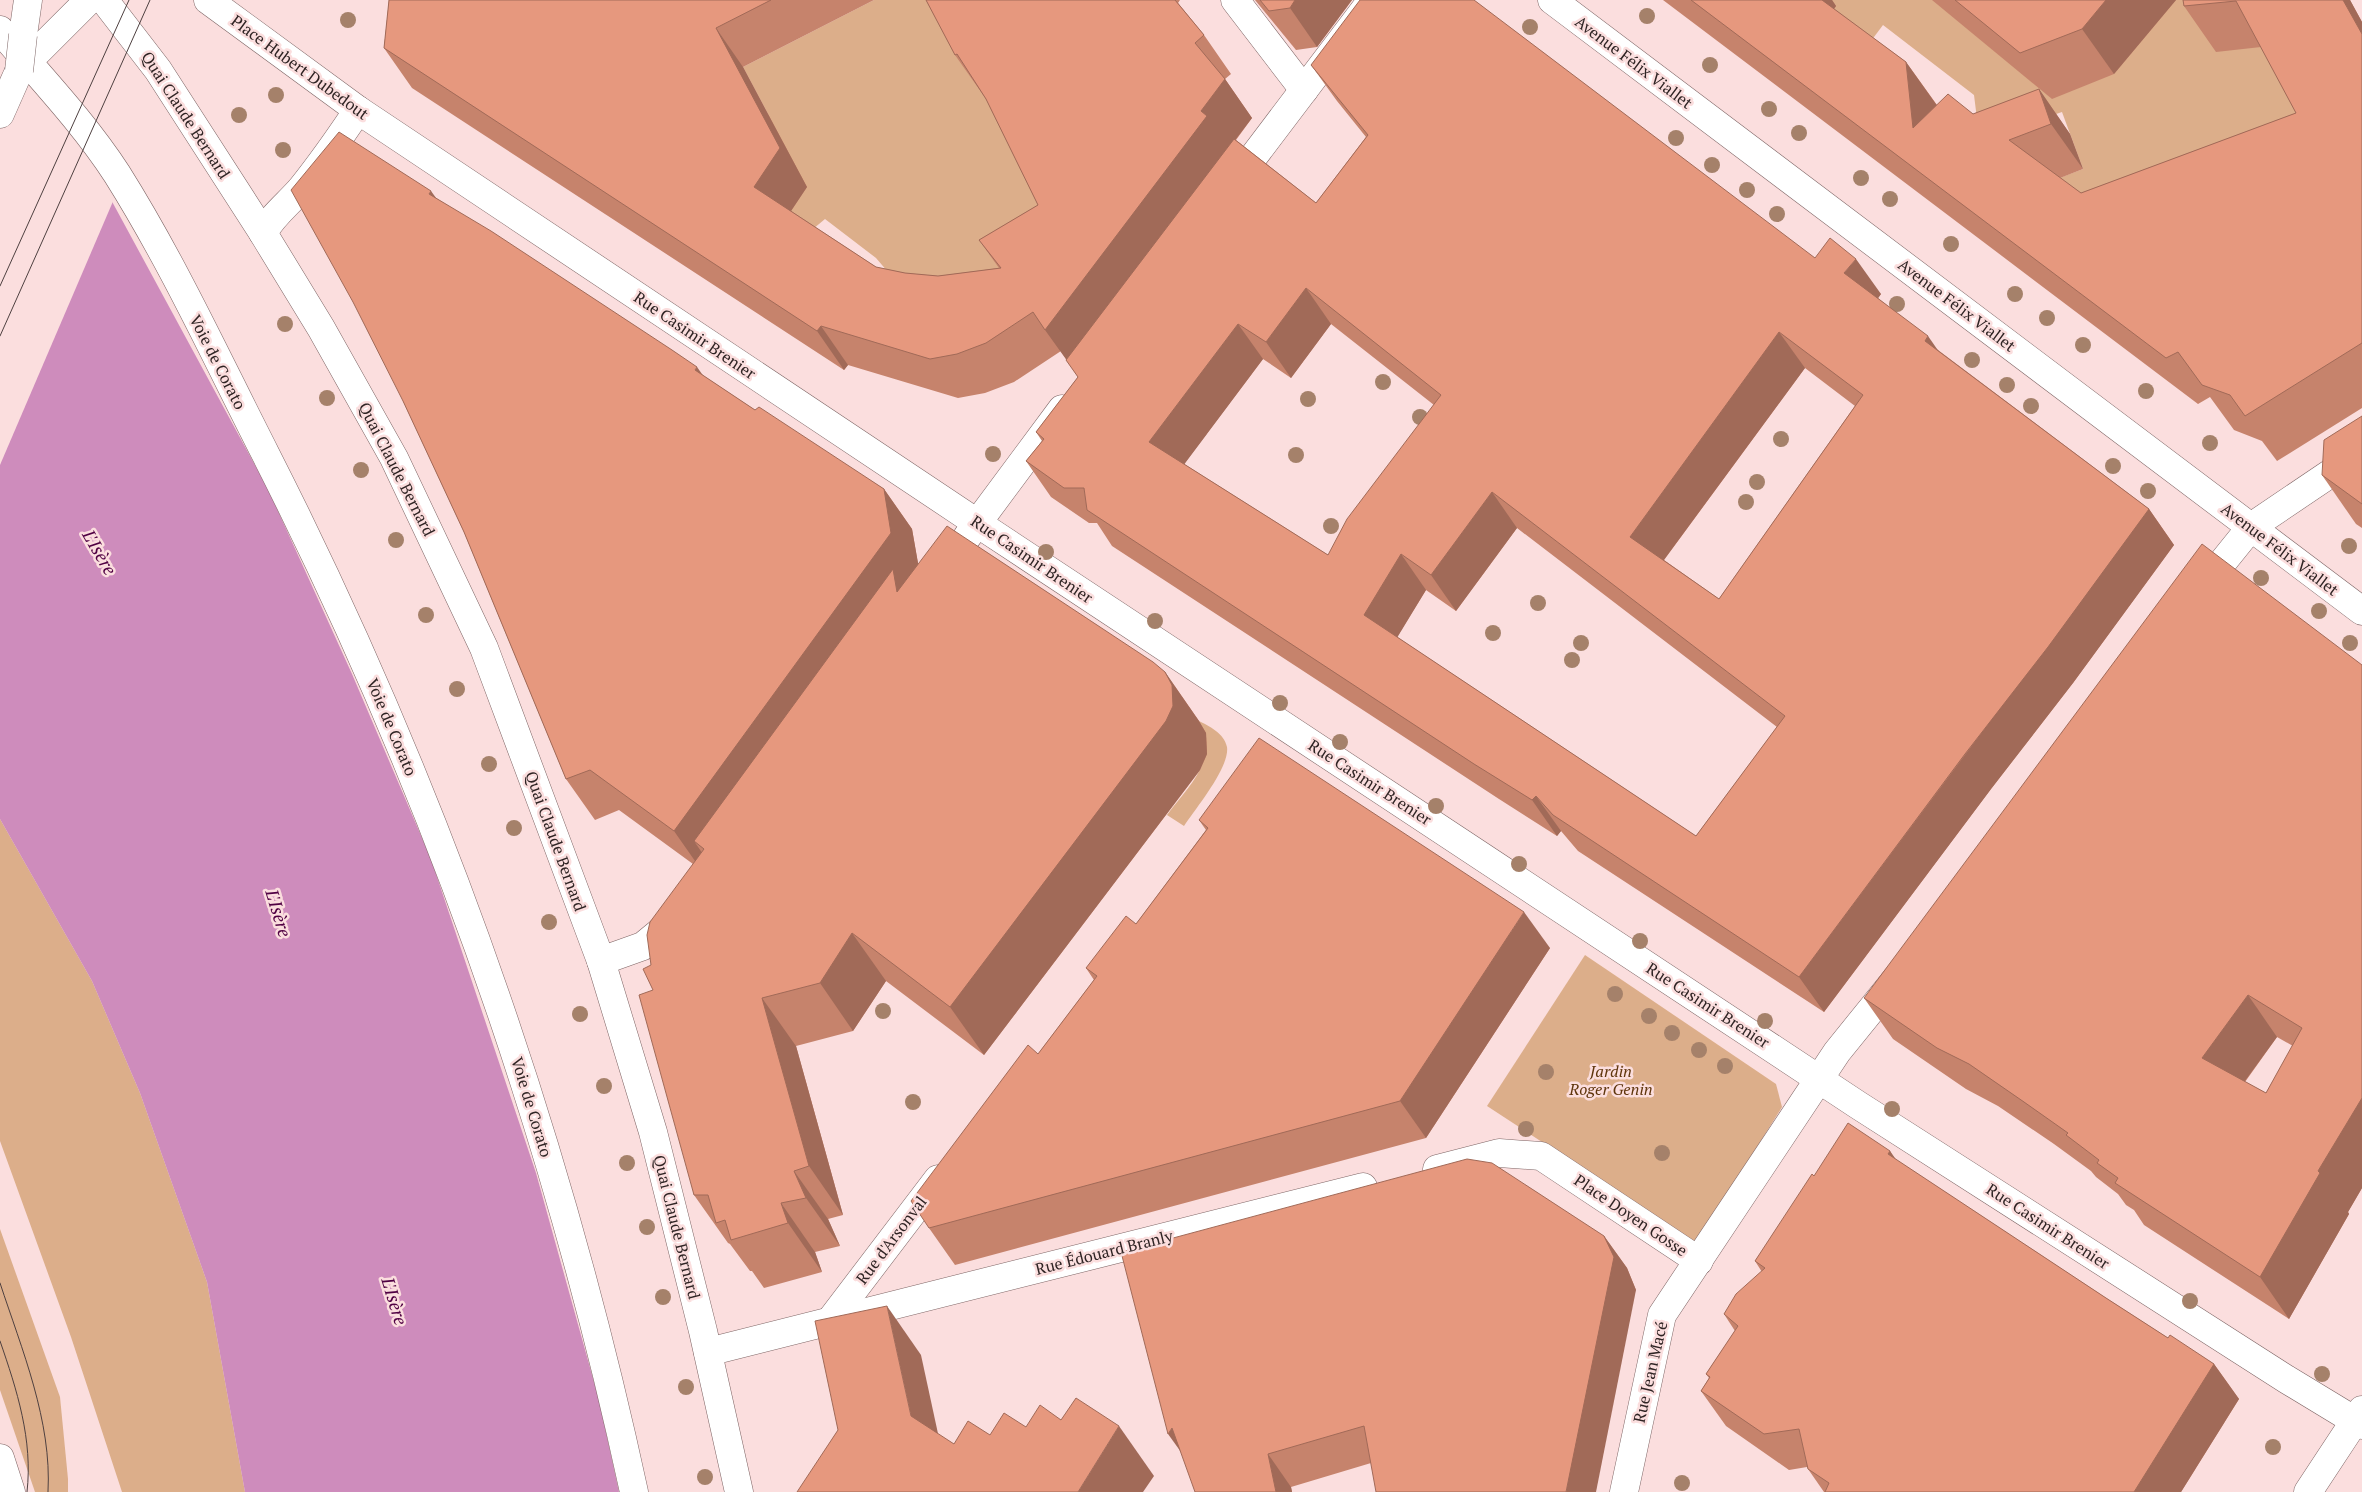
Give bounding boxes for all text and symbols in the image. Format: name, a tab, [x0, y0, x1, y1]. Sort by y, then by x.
street label: Place Hubert Dubedout	[227, 10, 373, 124]
street label: Avenue Félix Viallet	[1571, 11, 1697, 114]
street label: Quai Claude Bernard	[137, 47, 235, 183]
street label: Avenue Félix Viallet	[1894, 254, 2020, 357]
street label: Rue Casimir Brenier	[630, 286, 761, 384]
street label: Voie de Corato	[185, 311, 251, 413]
street label: Quai Claude Bernard	[354, 398, 440, 540]
street label: Avenue Félix Viallet	[2217, 498, 2343, 601]
street label: Rue Casimir Brenier	[967, 510, 1098, 608]
water label: L'Isère	[77, 524, 123, 579]
street label: Voie de Corato	[362, 675, 422, 779]
street label: Rue Casimir Brenier	[1304, 734, 1437, 831]
street label: Quai Claude Bernard	[520, 768, 592, 914]
water label: L'Isère	[260, 885, 298, 940]
street label: Rue Casimir Brenier	[1642, 957, 1775, 1054]
street label: Voie de Corato	[506, 1054, 558, 1160]
park label: Jardin Roger Genin	[1568, 1060, 1653, 1100]
street label: Quai Claude Bernard	[648, 1153, 706, 1301]
street label: Place Doyen Gosse	[1570, 1169, 1692, 1261]
street label: Rue Casimir Brenier	[1982, 1178, 2115, 1275]
street label: Rue d'Arsonval	[851, 1191, 932, 1289]
street label: Rue Édouard Branly	[1033, 1224, 1176, 1280]
water label: L'Isère	[376, 1273, 414, 1328]
street label: Rue Jean Macé	[1628, 1319, 1672, 1425]

